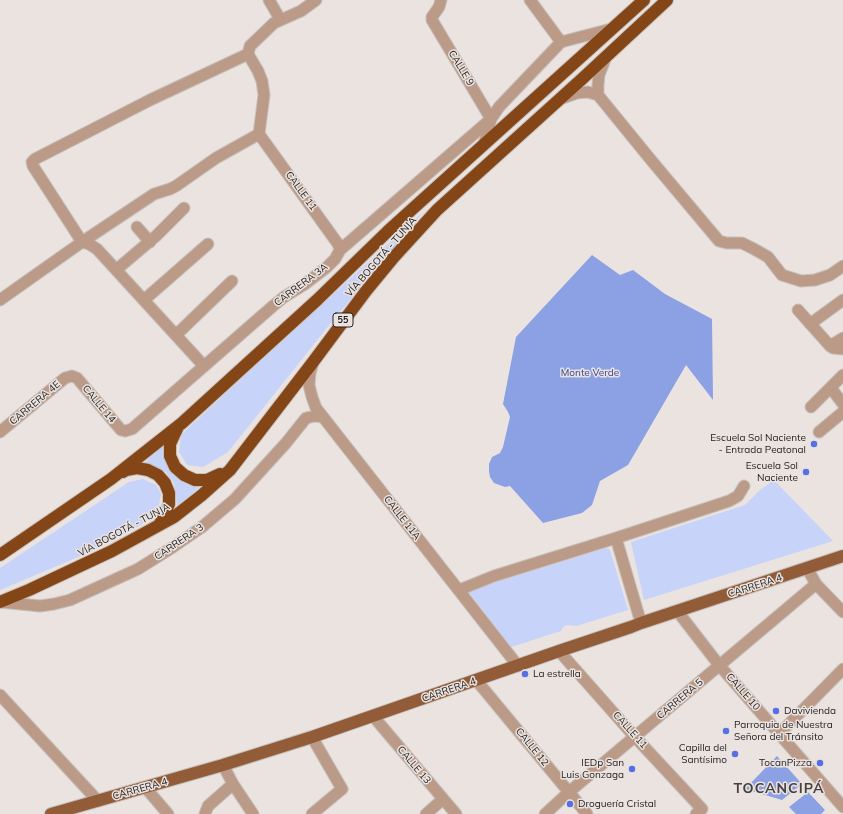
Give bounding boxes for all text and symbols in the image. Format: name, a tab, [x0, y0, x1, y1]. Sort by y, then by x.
street label: CALLE 9	[446, 48, 476, 88]
street label: CALLE 11	[283, 169, 319, 213]
street label: VÍA BOGOTÁ - TUNJA	[343, 214, 419, 300]
street label: CARRERA 3A	[272, 261, 330, 309]
road number: 55	[333, 313, 353, 327]
park label: Monte Verde	[561, 367, 619, 379]
street label: CARRERA 4E	[7, 378, 63, 428]
street label: CALLE 14	[80, 383, 118, 425]
place label: Escuela Sol Naciente - Entrada Peatonal	[710, 432, 806, 456]
marker: Escuela Sol Naciente - Entrada Peatonal	[809, 439, 819, 449]
place label: Escuela Sol Naciente	[746, 460, 798, 484]
marker: Escuela Sol Naciente	[801, 467, 811, 477]
street label: CALLE 11A	[381, 494, 423, 542]
street label: VÍA BOGOTÁ - TUNJA	[76, 501, 172, 559]
street label: CARRERA 3	[152, 521, 206, 563]
street label: CARRERA 4	[726, 572, 784, 600]
place label: La estrella	[533, 668, 581, 680]
marker: La estrella	[520, 669, 530, 679]
street label: CALLE 10	[724, 671, 762, 713]
street label: CARRERA 4	[420, 675, 478, 705]
street label: CARRERA 5	[655, 676, 705, 722]
place label: Davivienda	[784, 705, 836, 717]
marker: Davivienda	[771, 706, 781, 716]
street label: CALLE 11	[610, 709, 650, 751]
place label: Parroquia de Nuestra Señora del Tránsito	[734, 719, 833, 742]
street label: CALLE 12	[513, 726, 551, 768]
marker: Parroquia de Nuestra Señora del Tránsito	[721, 726, 731, 736]
place label: Capilla del Santísimo	[679, 742, 727, 766]
street label: CALLE 13	[395, 744, 433, 786]
marker: Capilla del Santísimo	[730, 749, 740, 759]
place label: IEDp San Luis Gonzaga	[561, 757, 624, 780]
place label: TocanPizza	[759, 757, 812, 769]
marker: TocanPizza	[815, 758, 825, 768]
marker: IEDp San Luis Gonzaga	[627, 764, 637, 774]
street label: CARRERA 4	[111, 775, 169, 803]
district label: TOCANCIPÁ	[734, 781, 824, 797]
place label: Droguería Cristal	[578, 798, 656, 810]
marker: Droguería Cristal	[565, 799, 575, 809]

